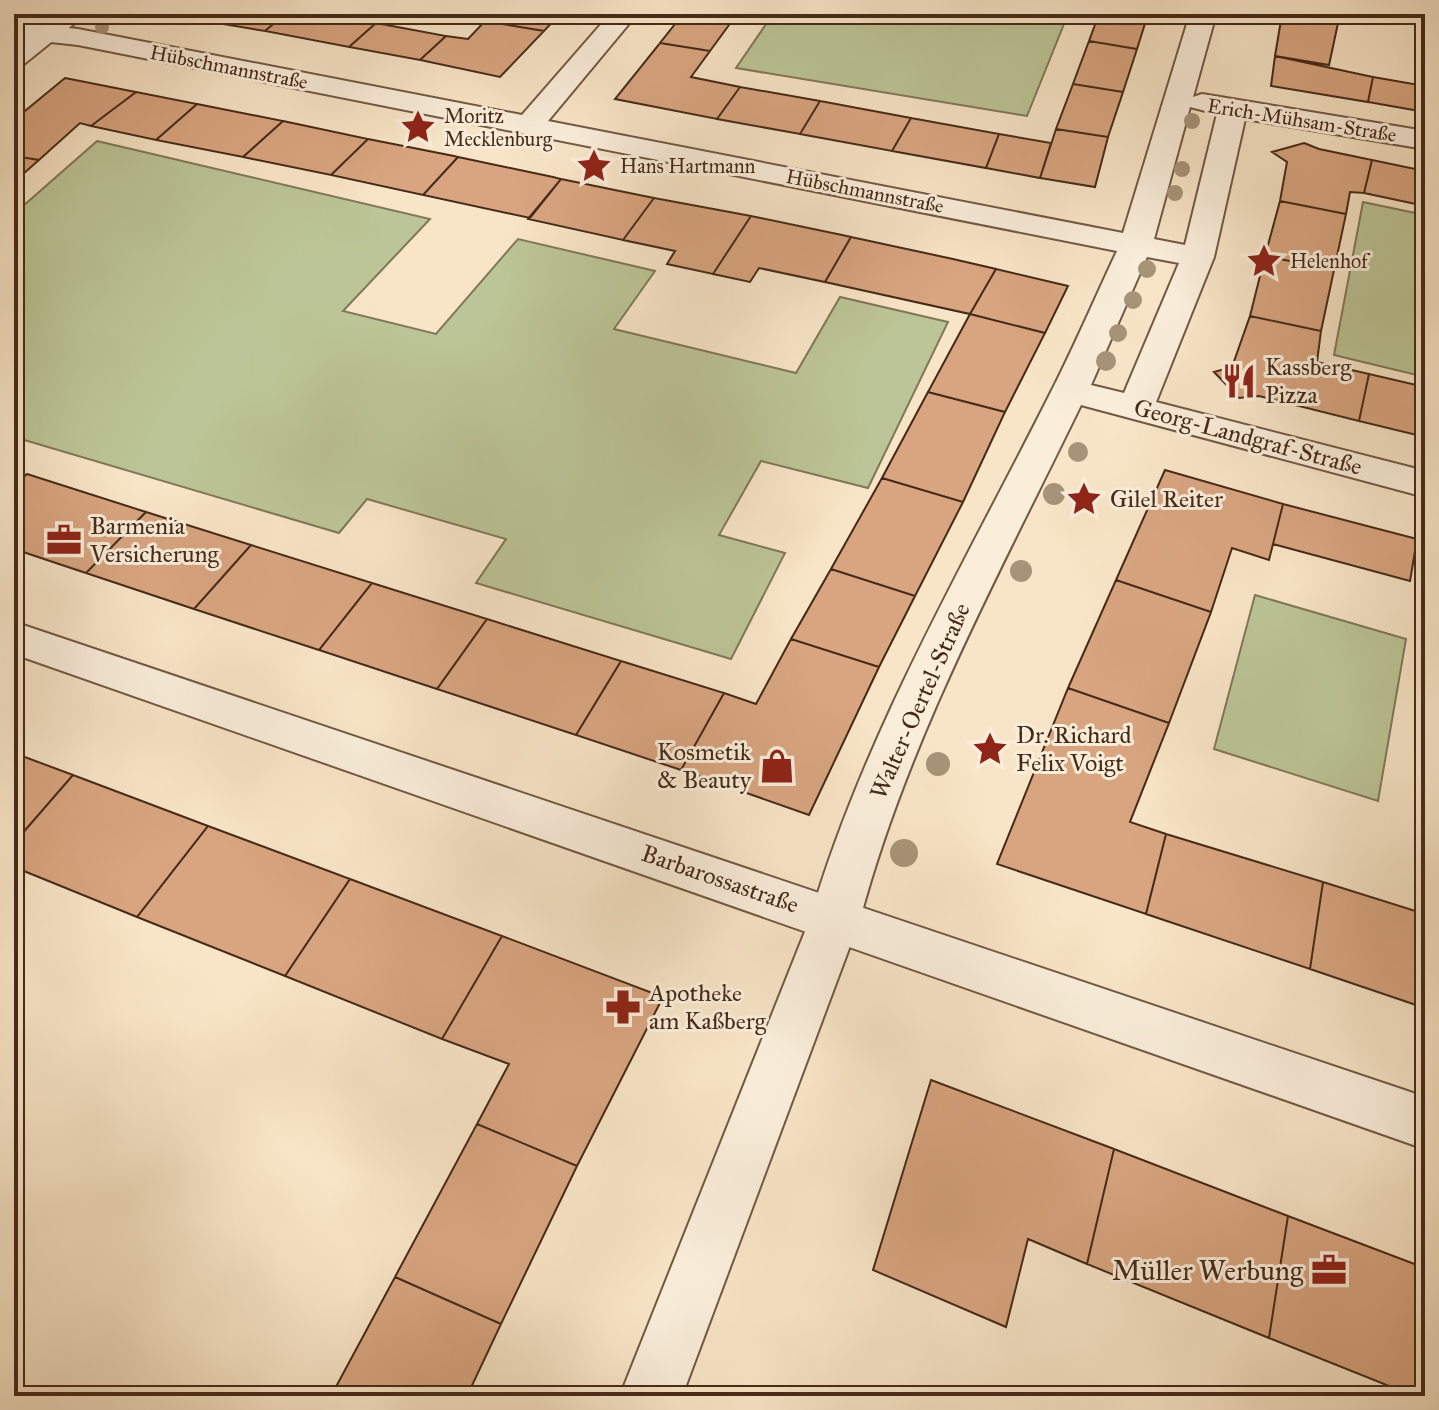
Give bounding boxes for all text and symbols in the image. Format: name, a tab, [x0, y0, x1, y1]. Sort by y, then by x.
street label: Hübschmannstraße	[148, 40, 310, 94]
street label: Erich-Mühsam-Straße	[1206, 93, 1398, 147]
place label: Moritz Mecklenburg	[444, 104, 553, 152]
place icon: Moritz Mecklenburg	[399, 108, 437, 146]
place icon: Hans Hartmann	[575, 147, 613, 185]
place label: Hans Hartmann	[620, 154, 756, 178]
street label: Hübschmannstraße	[784, 164, 946, 218]
place icon: Helenhof	[1245, 242, 1283, 280]
place label: Helenhof	[1290, 249, 1371, 273]
place label: Kassberg Pizza	[1265, 352, 1352, 410]
restaurant icon: Kassberg Pizza	[1220, 362, 1258, 400]
street label: Georg-Landgraf-Straße	[1131, 392, 1365, 482]
place icon: Gilel Reiter	[1065, 480, 1103, 518]
place label: Gilel Reiter	[1110, 484, 1223, 514]
place label: Barmenia Versicherung	[89, 511, 220, 569]
office icon: Barmenia Versicherung	[45, 521, 83, 559]
street label: Walter-Oertel-Straße	[863, 598, 977, 804]
place label: Dr. Richard Felix Voigt	[1016, 720, 1132, 778]
place icon: Dr. Richard Felix Voigt	[971, 730, 1009, 768]
place label: Kosmetik & Beauty	[657, 737, 752, 795]
shop icon: Kosmetik & Beauty	[758, 747, 796, 785]
street label: Barbarossastraße	[637, 838, 803, 920]
place label: Apotheke am Kaßberg	[648, 978, 767, 1036]
pharmacy icon: Apotheke am Kaßberg	[604, 988, 642, 1026]
office icon: Müller Werbung	[1310, 1251, 1348, 1289]
place label: Müller Werbung	[1112, 1253, 1304, 1288]

